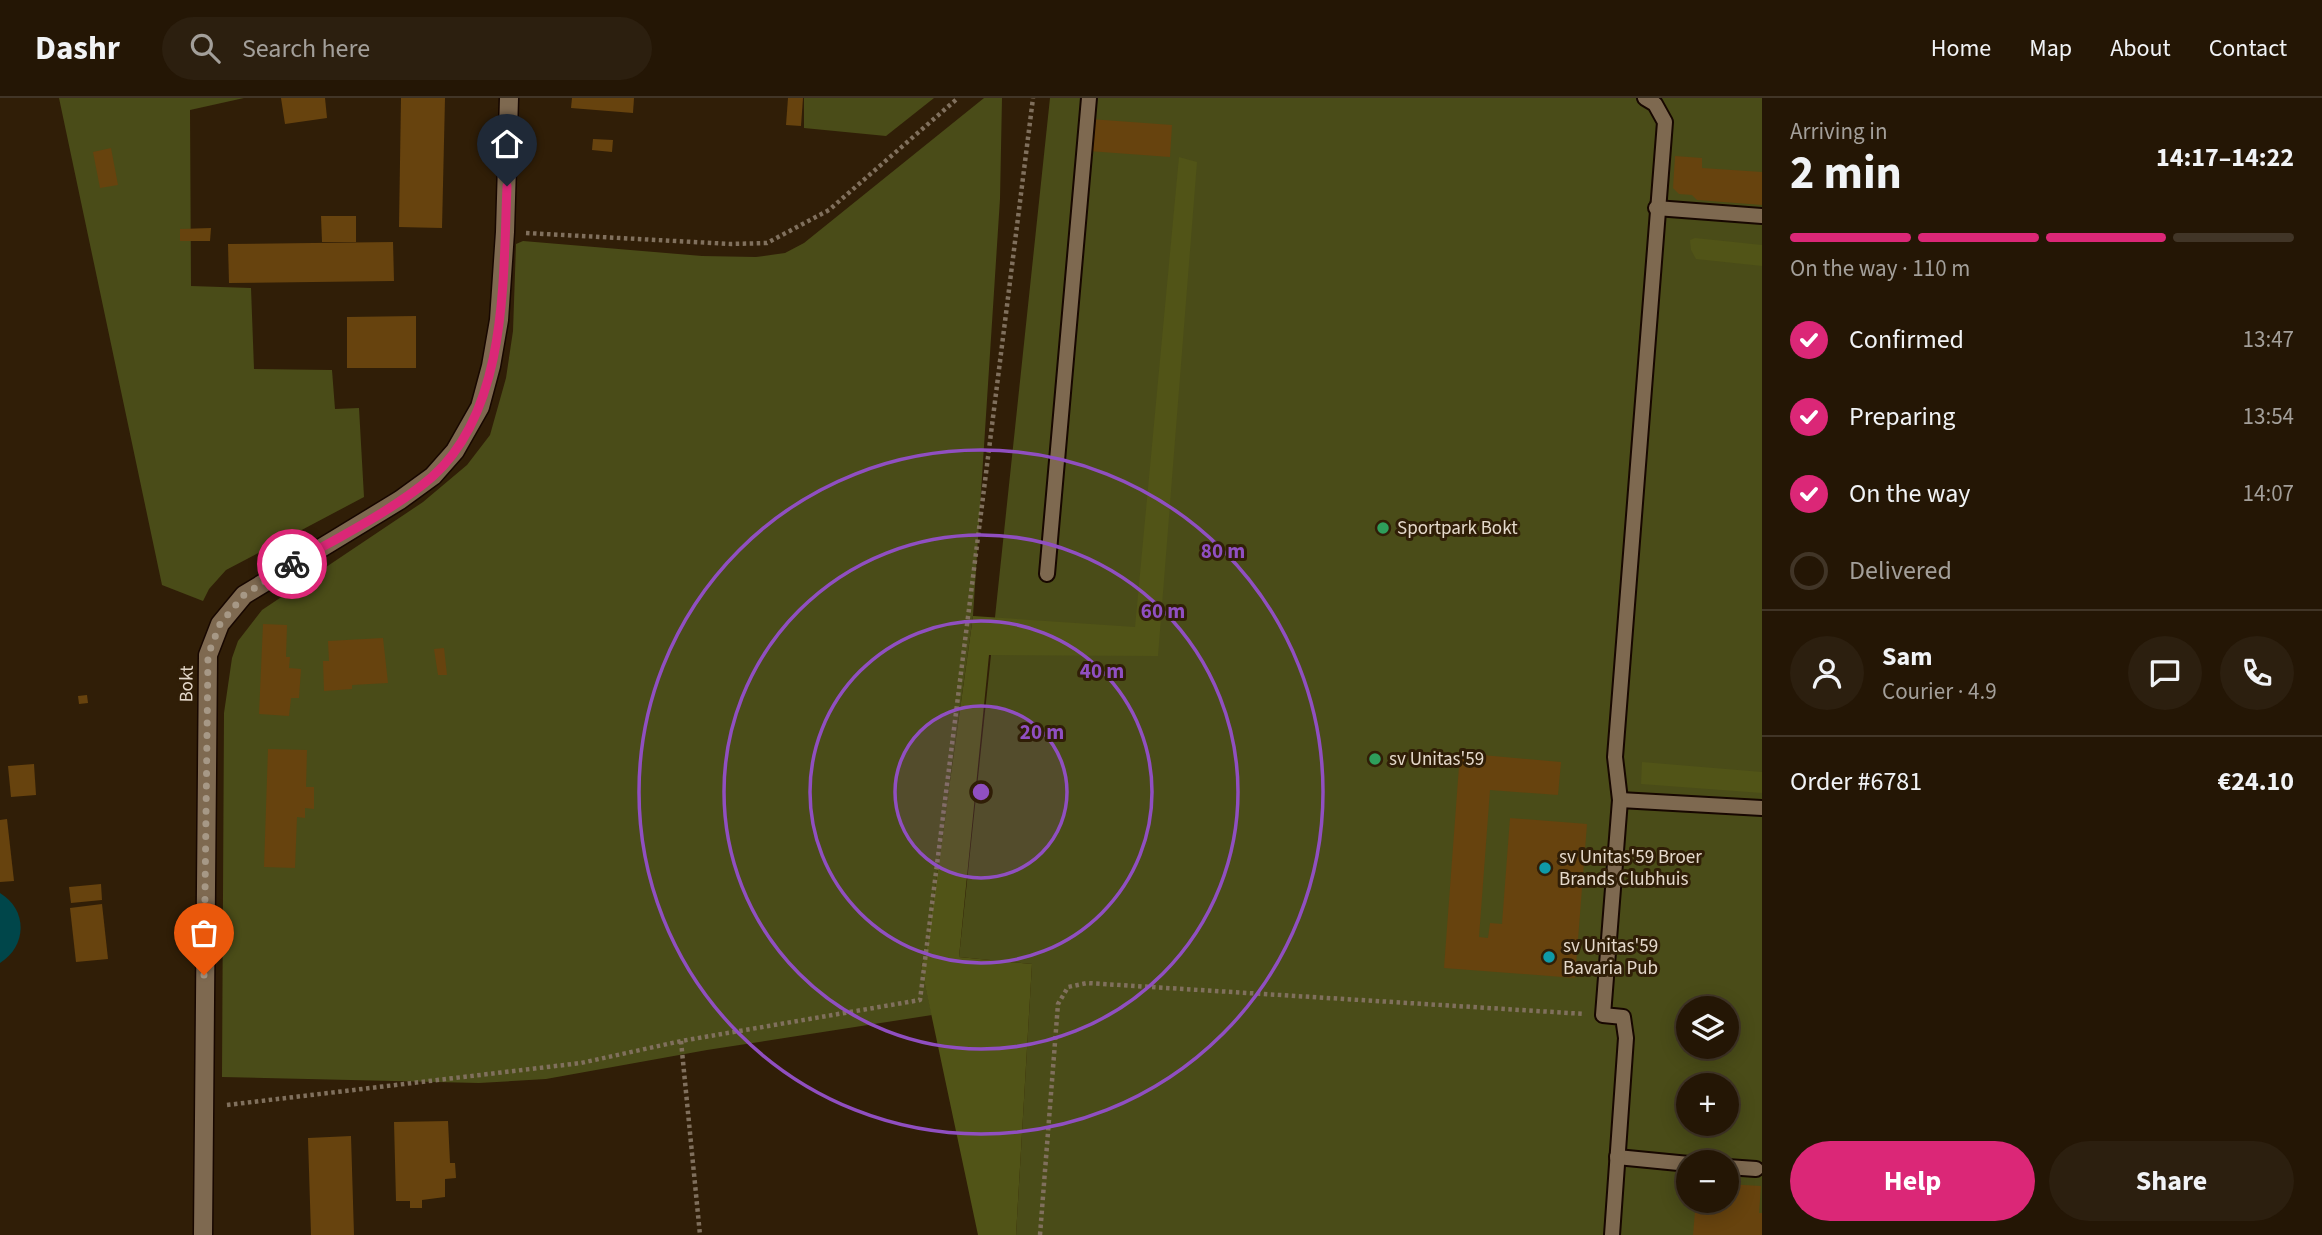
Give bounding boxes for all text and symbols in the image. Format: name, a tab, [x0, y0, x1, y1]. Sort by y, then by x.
search box	[162, 17, 652, 80]
text: Dashr	[35, 25, 120, 72]
icon: search	[186, 29, 224, 67]
text: Search here	[242, 30, 370, 67]
text: Home	[1931, 31, 1991, 66]
text: Map	[2029, 31, 2072, 66]
text: About	[2110, 31, 2171, 66]
text: Contact	[2209, 31, 2287, 66]
pin	[477, 114, 537, 186]
text: Arriving in	[1790, 115, 1888, 148]
icon: home	[488, 125, 526, 163]
text: 14:17–14:22	[2156, 139, 2294, 176]
text: 2 min	[1790, 141, 1902, 206]
text: On the way · 110 m	[1790, 252, 1970, 285]
icon: check	[1790, 321, 1828, 359]
text: Confirmed	[1849, 321, 1964, 358]
text: 13:47	[2243, 323, 2294, 356]
icon: check	[1790, 398, 1828, 436]
text: Preparing	[1849, 398, 1955, 435]
text: 13:54	[2243, 400, 2294, 433]
icon: check	[1790, 475, 1828, 513]
text: On the way	[1849, 475, 1970, 512]
text: 14:07	[2243, 477, 2294, 510]
place label: Sportpark Bokt	[1397, 515, 1518, 542]
marker: Sportpark Bokt	[1375, 520, 1391, 536]
courier	[257, 529, 327, 599]
text: 80 m	[1201, 536, 1245, 566]
icon: bike	[273, 545, 311, 583]
text: Delivered	[1849, 552, 1952, 589]
text: 60 m	[1141, 596, 1185, 626]
button: person	[1790, 636, 1864, 710]
button: chat	[2128, 636, 2202, 710]
button: phone	[2220, 636, 2294, 710]
text: Sam	[1882, 638, 1932, 675]
text: 40 m	[1080, 656, 1124, 686]
street label: Bokt	[173, 665, 201, 703]
text: Courier · 4.9	[1882, 675, 1997, 708]
text: 20 m	[1020, 717, 1064, 747]
place label: sv Unitas'59	[1389, 746, 1484, 773]
marker: sv Unitas'59	[1367, 751, 1383, 767]
text: Order #6781	[1790, 763, 1922, 800]
text: €24.10	[2218, 763, 2294, 800]
centre of rings	[969, 780, 993, 804]
place label: sv Unitas'59 Broer Brands Clubhuis	[1559, 844, 1702, 893]
marker: sv Unitas'59 Broer Brands Clubhuis	[1537, 860, 1553, 876]
pin	[174, 903, 234, 975]
icon: bag	[185, 914, 223, 952]
place label: sv Unitas'59 Bavaria Pub	[1563, 933, 1658, 982]
marker: sv Unitas'59 Bavaria Pub	[1541, 949, 1557, 965]
map controls	[1676, 996, 1739, 1213]
button: layers	[1676, 996, 1739, 1059]
button: +	[1676, 1073, 1739, 1136]
button: Help	[1790, 1141, 2035, 1221]
button: Share	[2049, 1141, 2294, 1221]
button: −	[1676, 1150, 1739, 1213]

